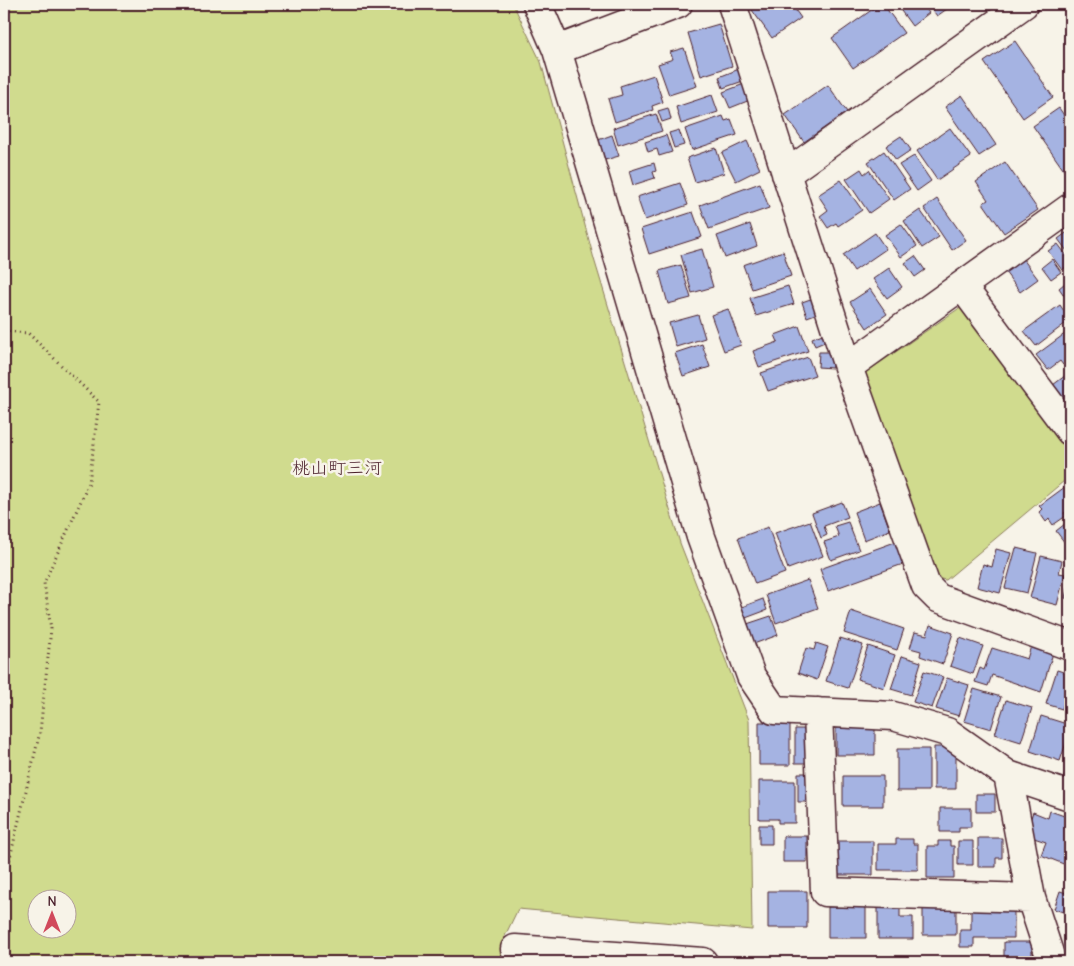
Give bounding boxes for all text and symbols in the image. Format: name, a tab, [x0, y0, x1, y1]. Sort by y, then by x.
district label: 桃山町三河	[292, 458, 382, 479]
north arrow	[28, 888, 78, 938]
text: N	[47, 893, 57, 910]

